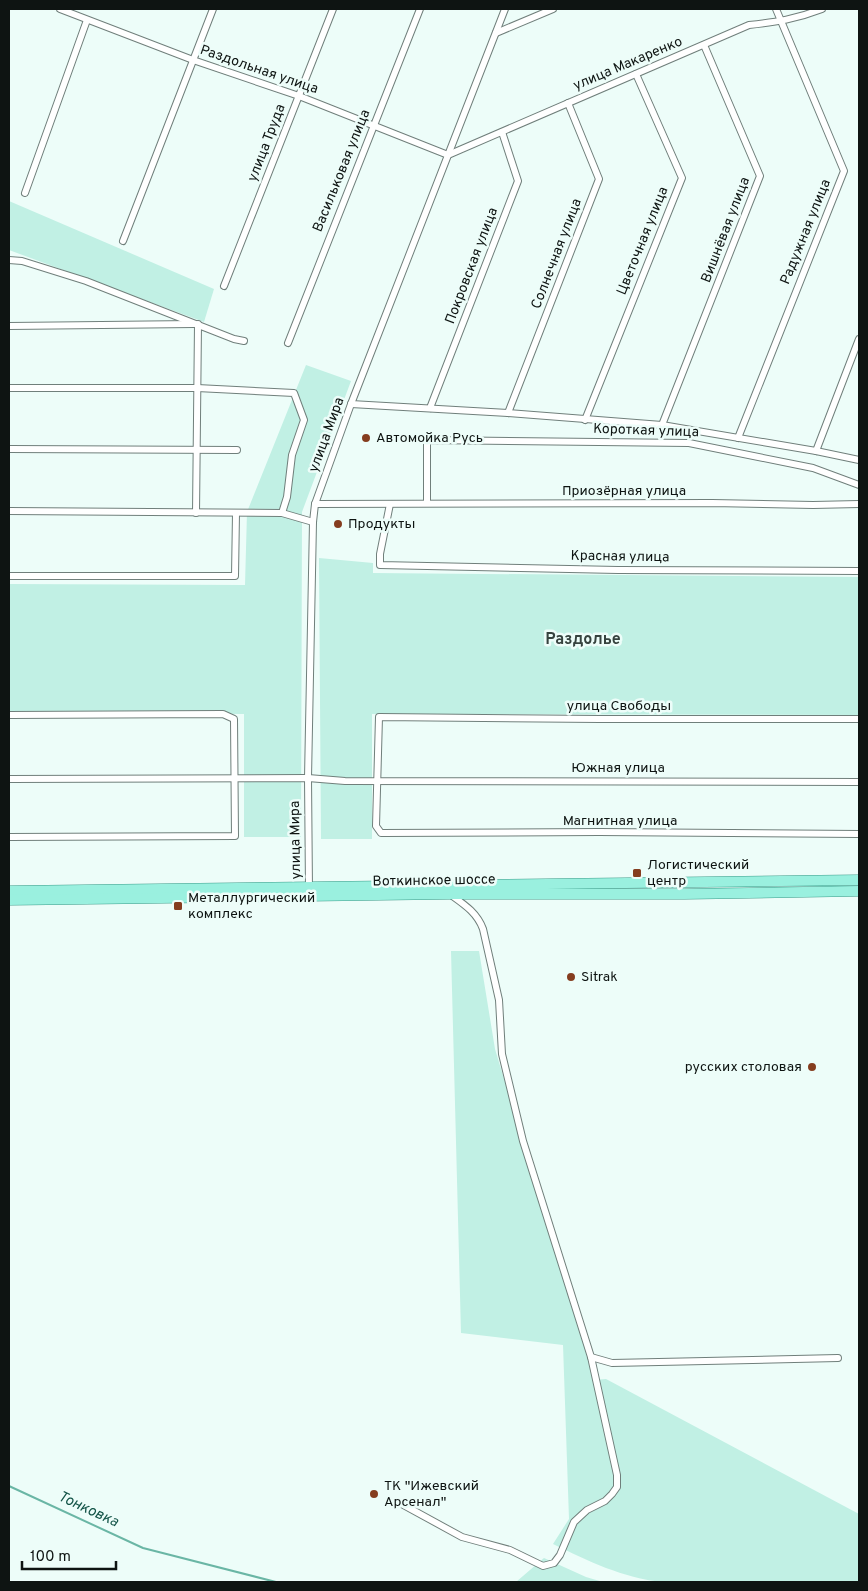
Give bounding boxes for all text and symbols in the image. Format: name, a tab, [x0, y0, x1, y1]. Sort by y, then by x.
street label: улица Макаренко	[571, 33, 685, 95]
street label: Раздольная улица	[198, 42, 320, 98]
street label: улица Труда	[244, 102, 290, 184]
street label: Васильковая улица	[310, 107, 374, 235]
street label: Вишнёвая улица	[698, 175, 754, 285]
street label: Радужная улица	[777, 177, 835, 287]
street label: Цветочная улица	[614, 184, 672, 298]
street label: Солнечная улица	[528, 196, 586, 312]
street label: Покровская улица	[442, 205, 502, 327]
street label: улица Мира	[306, 395, 348, 475]
street label: Короткая улица	[593, 421, 699, 441]
place label: Автомойка Русь	[376, 430, 483, 447]
marker: Автомойка Русь	[360, 432, 372, 444]
street label: Приозёрная улица	[562, 483, 686, 500]
place label: Продукты	[348, 516, 415, 533]
marker: Продукты	[332, 518, 344, 530]
street label: Красная улица	[570, 548, 670, 566]
district label: Раздолье	[545, 630, 621, 650]
street label: улица Свободы	[567, 698, 671, 715]
street label: Южная улица	[571, 760, 665, 777]
street label: улица Мира	[287, 801, 305, 879]
street label: Магнитная улица	[563, 813, 677, 830]
place label: Логистический центр	[647, 857, 749, 890]
marker: Логистический центр	[631, 867, 643, 879]
street label: Воткинское шоссе	[372, 871, 496, 891]
place label: Металлургический комплекс	[188, 890, 315, 923]
marker: Металлургический комплекс	[172, 900, 184, 912]
place label: Sitrak	[581, 969, 618, 986]
marker: Sitrak	[565, 971, 577, 983]
place label: русских столовая	[685, 1059, 802, 1076]
marker: русских столовая	[806, 1061, 818, 1073]
place label: ТК "Ижевский Арсенал"	[384, 1478, 479, 1511]
water label: Тонковка	[55, 1488, 121, 1532]
marker: ТК "Ижевский Арсенал"	[368, 1488, 380, 1500]
scale bar	[22, 1538, 116, 1570]
text: 100 m	[30, 1548, 71, 1567]

